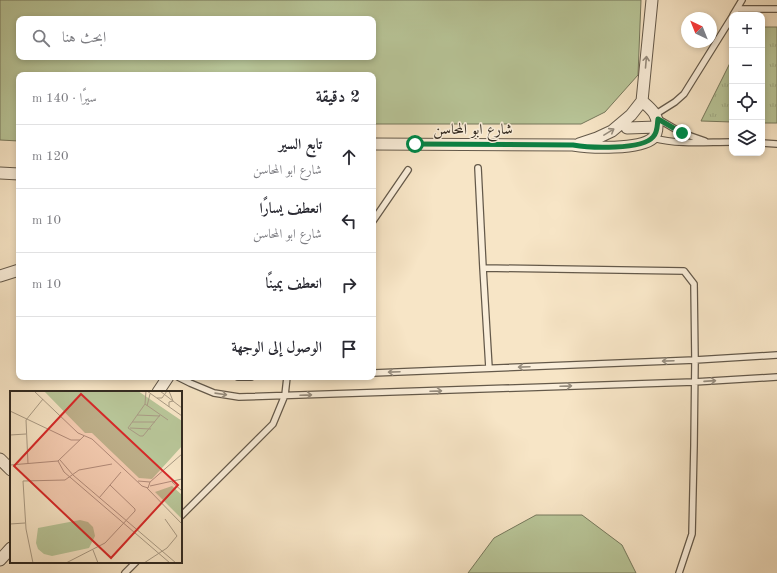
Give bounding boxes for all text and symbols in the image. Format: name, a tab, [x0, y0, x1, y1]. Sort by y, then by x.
north arrow	[681, 12, 717, 48]
map controls	[729, 12, 765, 156]
button: +	[729, 12, 765, 48]
search box	[16, 16, 376, 60]
icon: search	[30, 27, 52, 49]
text: ابحث هنا	[62, 31, 106, 46]
button: −	[729, 48, 765, 84]
one-way arrow	[642, 56, 650, 69]
button: locate	[729, 84, 765, 120]
text: 2 دقيقة	[316, 89, 360, 106]
text: سيرًا · 140 m	[32, 92, 97, 105]
button: layers	[729, 120, 765, 156]
street label: شارع ابو المحاسن	[433, 122, 513, 142]
route end	[673, 124, 691, 142]
one-way arrow	[603, 127, 615, 135]
route start	[406, 135, 424, 153]
text: تابع السير	[279, 138, 322, 153]
icon: ahead	[338, 146, 360, 168]
text: 120 m	[32, 150, 69, 163]
text: شارع ابو المحاسن	[253, 164, 322, 177]
text: انعطف يسارًا	[260, 202, 322, 217]
icon: left	[338, 210, 360, 232]
text: 10 m	[32, 214, 61, 227]
text: شارع ابو المحاسن	[253, 228, 322, 241]
icon: right	[338, 274, 360, 296]
text: انعطف يمينًا	[266, 277, 322, 292]
text: 10 m	[32, 278, 61, 291]
icon: arrive	[338, 338, 360, 360]
text: الوصول إلى الوجهة	[231, 341, 322, 356]
one-way arrow	[662, 357, 675, 365]
one-way arrow	[518, 363, 531, 371]
one-way arrow	[388, 368, 401, 376]
one-way arrow	[703, 378, 716, 385]
one-way arrow	[559, 383, 572, 390]
one-way arrow	[429, 387, 442, 394]
one-way arrow	[214, 390, 227, 398]
inset map	[10, 391, 182, 563]
one-way arrow	[299, 391, 312, 398]

